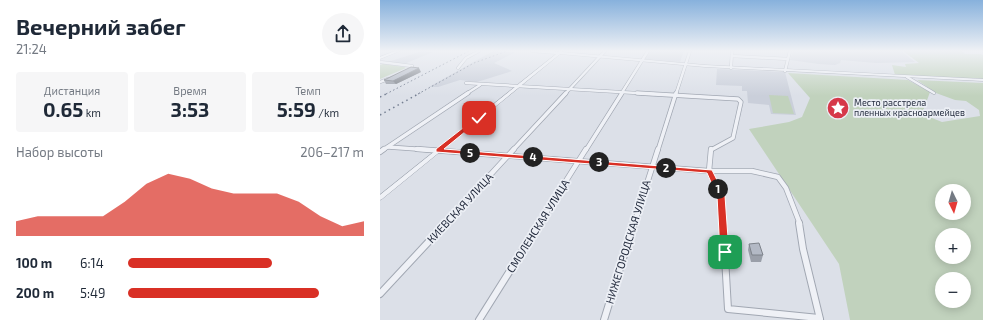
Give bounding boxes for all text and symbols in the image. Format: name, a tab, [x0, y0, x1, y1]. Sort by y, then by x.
text: Вечерний забег	[16, 13, 185, 39]
button: share	[322, 13, 364, 55]
text: 21:24	[16, 41, 47, 57]
text: Дистанция	[44, 84, 100, 97]
text: Время	[173, 84, 207, 97]
text: Темп	[295, 84, 321, 97]
place icon: Место расстрела пленных красноармейцев	[825, 95, 851, 121]
text: 0.65	[43, 97, 83, 121]
text: 3:53	[171, 97, 209, 121]
text: 5:59	[277, 97, 316, 121]
place label: Место расстрела пленных красноармейцев	[854, 97, 965, 118]
pin	[462, 101, 496, 135]
text: km	[83, 106, 101, 119]
text: /km	[316, 106, 339, 119]
icon: check	[468, 107, 490, 129]
pin: 5	[460, 143, 480, 163]
text: Набор высоты	[16, 144, 103, 160]
text: 206–217 m	[300, 144, 364, 160]
text: 5	[467, 146, 473, 159]
pin: 4	[523, 147, 543, 167]
text: 4	[529, 150, 537, 163]
pin: 3	[589, 152, 609, 172]
text: 3	[596, 155, 602, 168]
pin: 2	[656, 158, 676, 178]
text: 2	[663, 161, 669, 174]
street label: КИЕВСКАЯ УЛИЦА	[424, 170, 496, 245]
street label: СМОЛЕНСКАЯ УЛИЦА	[504, 177, 572, 275]
street label: НИЖЕГОРОДСКАЯ УЛИЦА	[602, 178, 653, 305]
pin: 1	[708, 179, 728, 199]
text: 1	[716, 182, 720, 195]
north arrow	[935, 184, 971, 220]
map controls	[935, 184, 971, 308]
button: +	[935, 228, 971, 264]
pin	[708, 235, 742, 269]
icon: arrive	[714, 241, 736, 263]
text: 100 m	[16, 255, 52, 271]
text: 6:14	[80, 255, 104, 271]
button: −	[935, 272, 971, 308]
text: 200 m	[16, 285, 54, 301]
text: 5:49	[80, 285, 105, 301]

